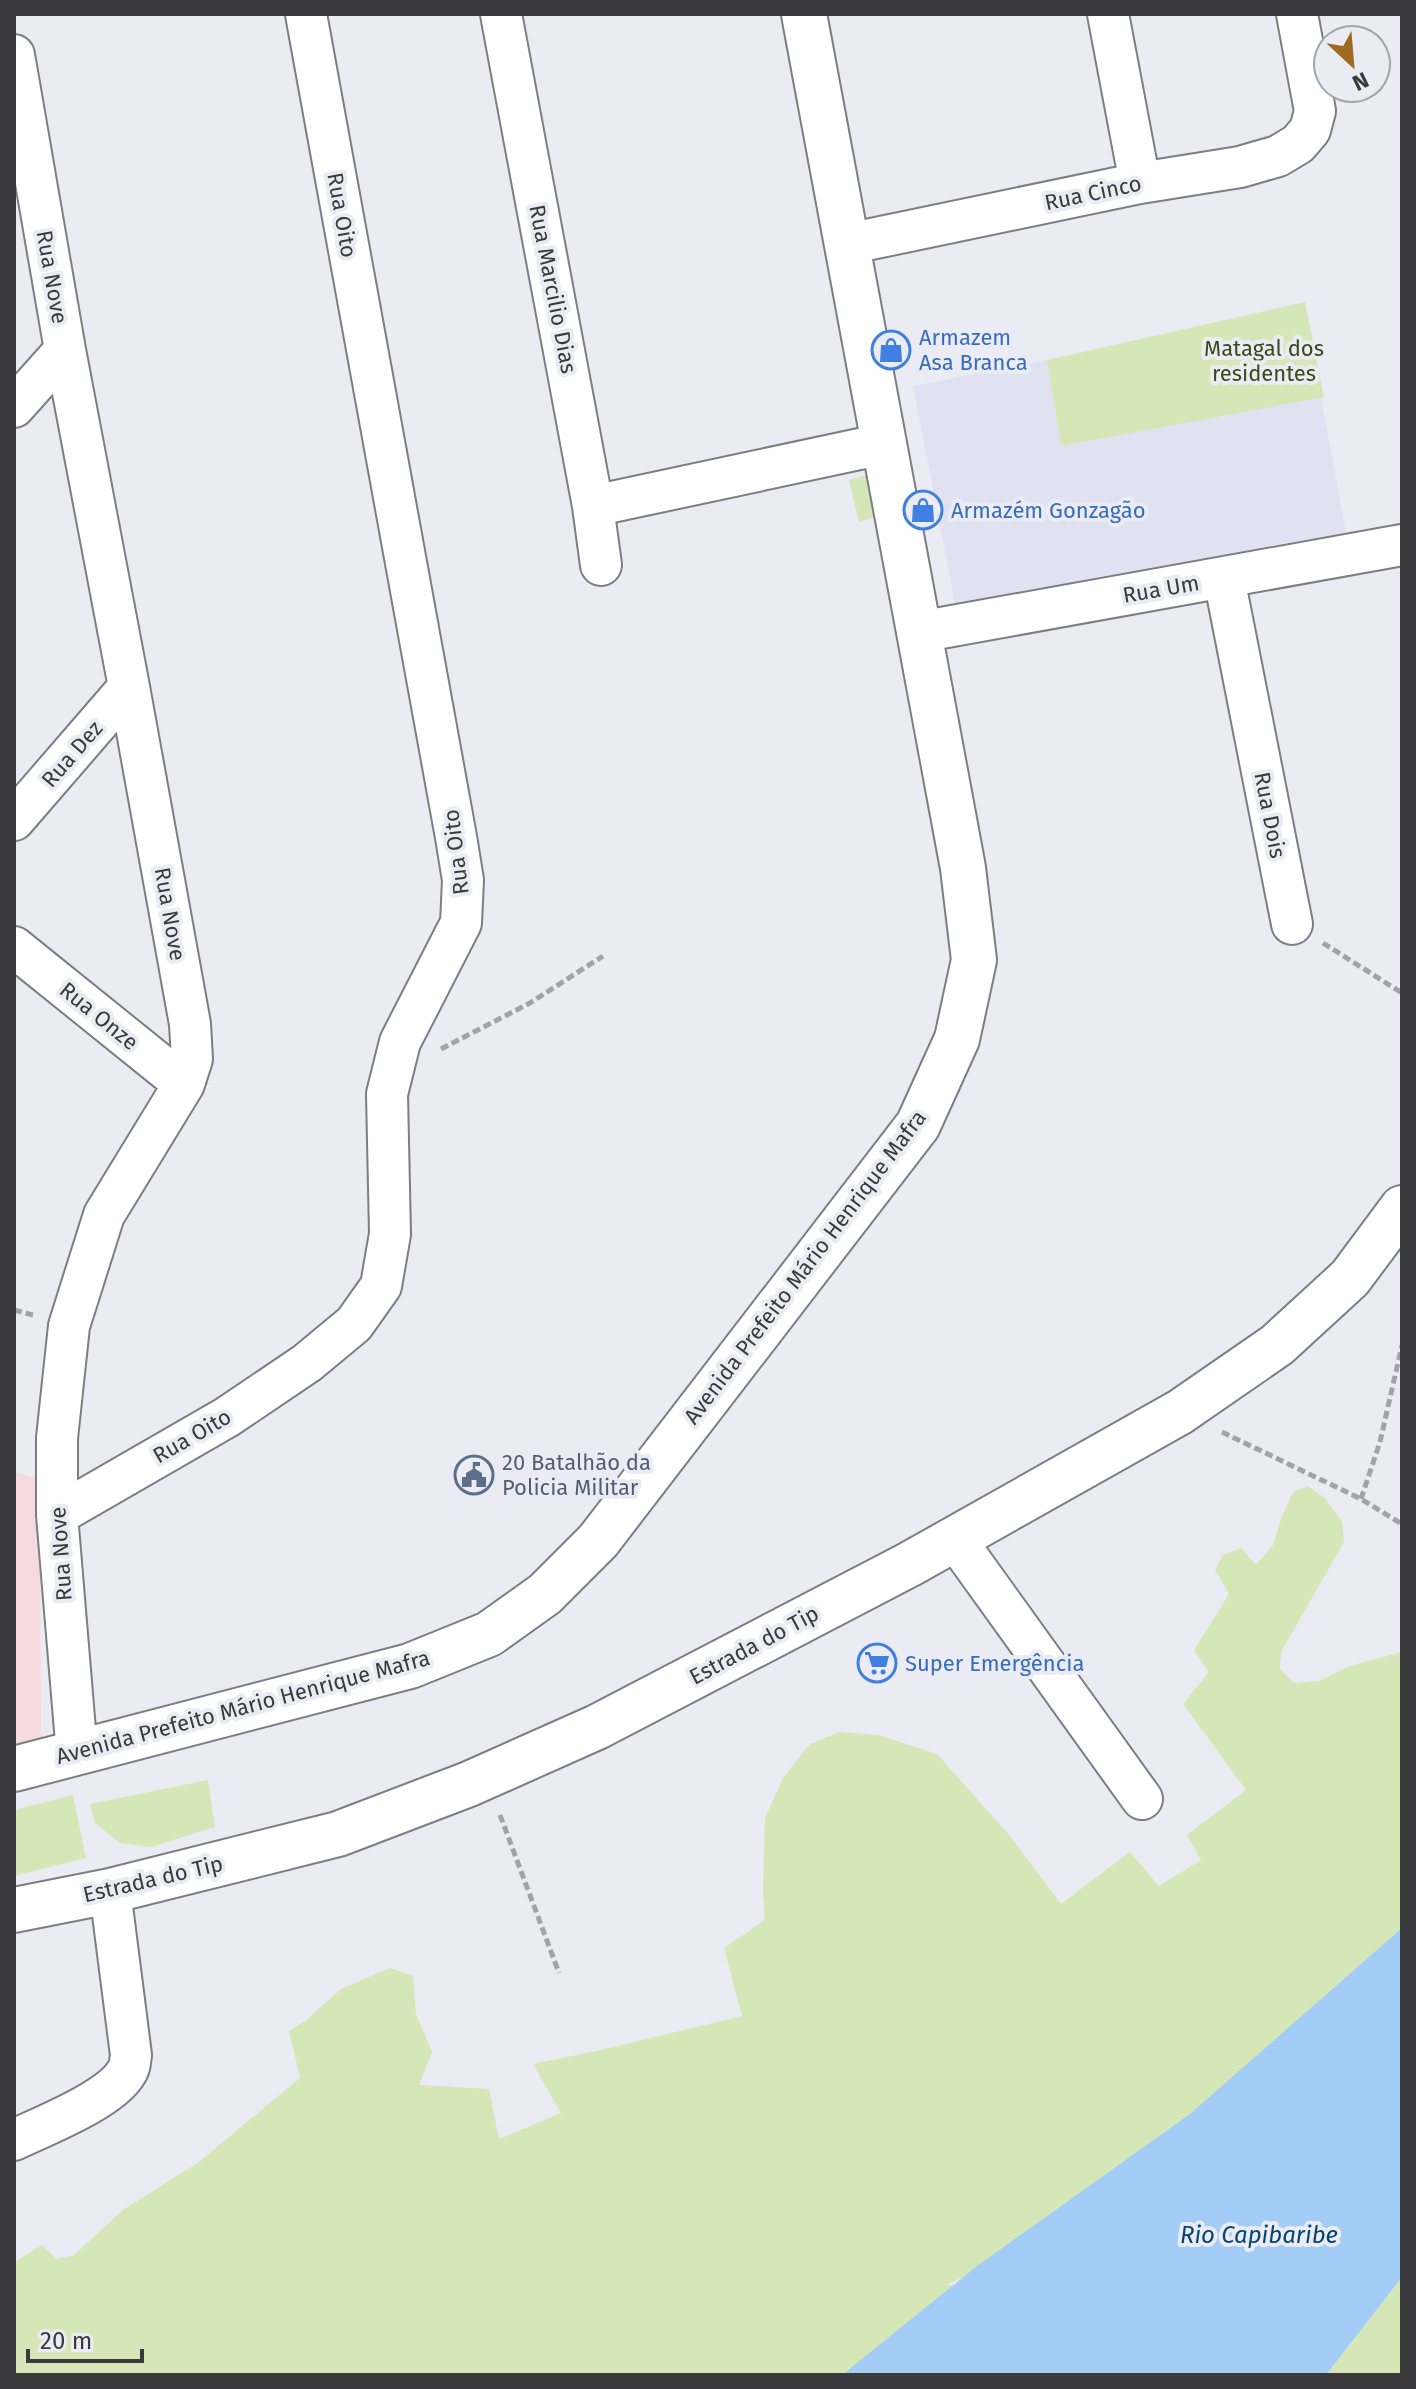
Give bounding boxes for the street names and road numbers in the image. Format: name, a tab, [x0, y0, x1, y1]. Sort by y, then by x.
street label: Rua Oito	[321, 170, 363, 260]
street label: Rua Cinco	[1042, 170, 1144, 216]
street label: Rua Marcilio Dias	[523, 202, 583, 376]
street label: Rua Nove	[31, 228, 73, 326]
street label: Rua Um	[1121, 569, 1201, 609]
street label: Rua Dez	[36, 715, 108, 793]
street label: Rua Dois	[1248, 770, 1292, 860]
street label: Rua Oito	[437, 808, 475, 896]
street label: Rua Nove	[149, 865, 191, 963]
street label: Rua Onze	[54, 976, 144, 1056]
street label: Avenida Prefeito Mário Henrique Mafra	[678, 1105, 932, 1429]
street label: Rua Oito	[148, 1403, 236, 1469]
street label: Rua Nove	[44, 1506, 78, 1602]
street label: Estrada do Tip	[685, 1600, 823, 1690]
street label: Avenida Prefeito Mário Henrique Mafra	[53, 1644, 433, 1770]
street label: Estrada do Tip	[80, 1850, 226, 1908]

